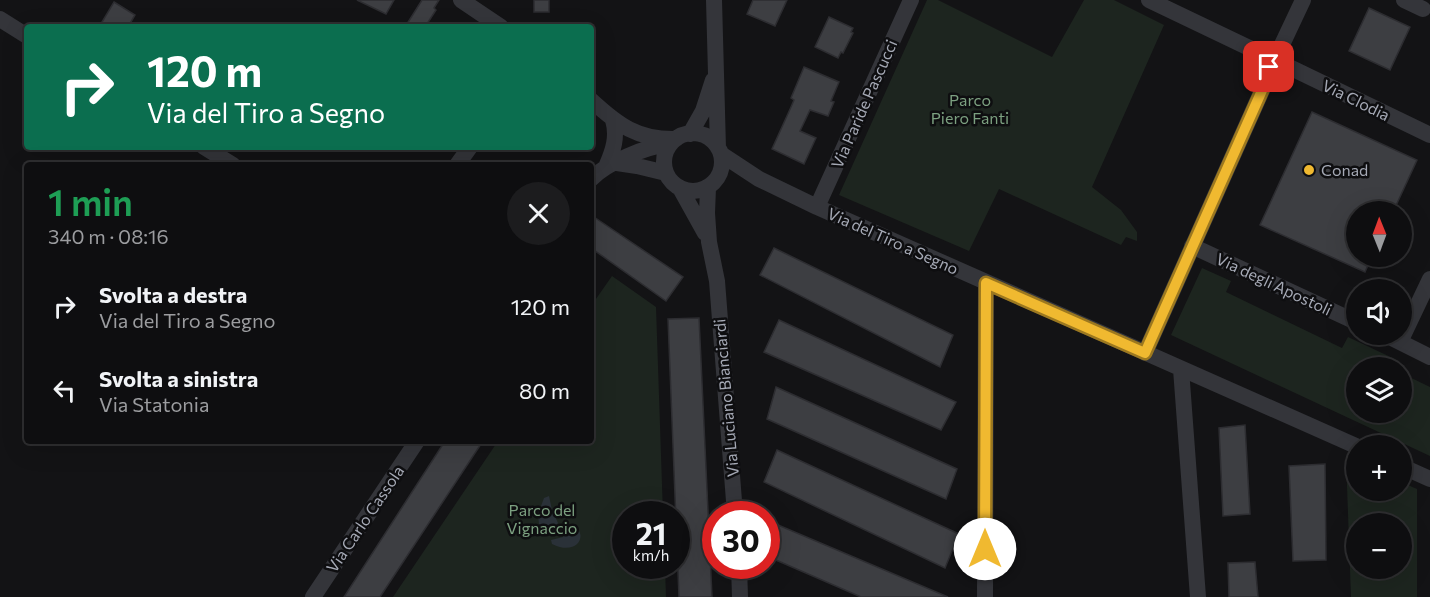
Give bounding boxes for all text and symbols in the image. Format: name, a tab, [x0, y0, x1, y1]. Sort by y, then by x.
street label: Via Paride Pascucci	[827, 37, 900, 171]
pin	[1243, 41, 1294, 92]
text: 120 m	[147, 44, 262, 96]
icon: right	[48, 48, 126, 126]
icon: arrive	[1252, 50, 1285, 83]
street label: Via Clodia	[1319, 75, 1393, 124]
park label: Parco Piero Fanti	[931, 90, 1009, 127]
text: Via del Tiro a Segno	[147, 96, 385, 129]
place label: Conad	[1321, 160, 1368, 179]
marker: Conad	[1302, 163, 1316, 177]
text: 1 min	[48, 179, 133, 223]
button: close	[507, 182, 570, 245]
north arrow	[1346, 201, 1412, 267]
map controls	[1346, 201, 1412, 579]
street label: Via del Tiro a Segno	[825, 203, 962, 278]
text: 340 m · 08:16	[48, 224, 169, 248]
street label: Via degli Apostoli	[1213, 248, 1335, 319]
button: sound	[1346, 279, 1412, 345]
text: Svolta a destra	[99, 281, 247, 308]
icon: right	[48, 290, 81, 323]
text: 120 m	[511, 293, 570, 320]
text: Via del Tiro a Segno	[99, 308, 275, 332]
street label: Via Luciano Bianciardi	[709, 318, 742, 478]
button: layers	[1346, 357, 1412, 423]
text: Svolta a sinistra	[99, 365, 258, 392]
icon: left	[48, 374, 81, 407]
text: 80 m	[519, 377, 570, 404]
text: Via Statonia	[99, 392, 209, 416]
button: +	[1346, 435, 1412, 501]
street label: Via Carlo Cassola	[322, 462, 407, 576]
park label: Parco del Vignaccio	[507, 500, 577, 537]
speed limit sign: 30	[702, 501, 780, 579]
button: −	[1346, 513, 1412, 579]
text: 21	[636, 514, 666, 551]
position arrow	[953, 517, 1017, 581]
text: km/h	[633, 546, 669, 564]

